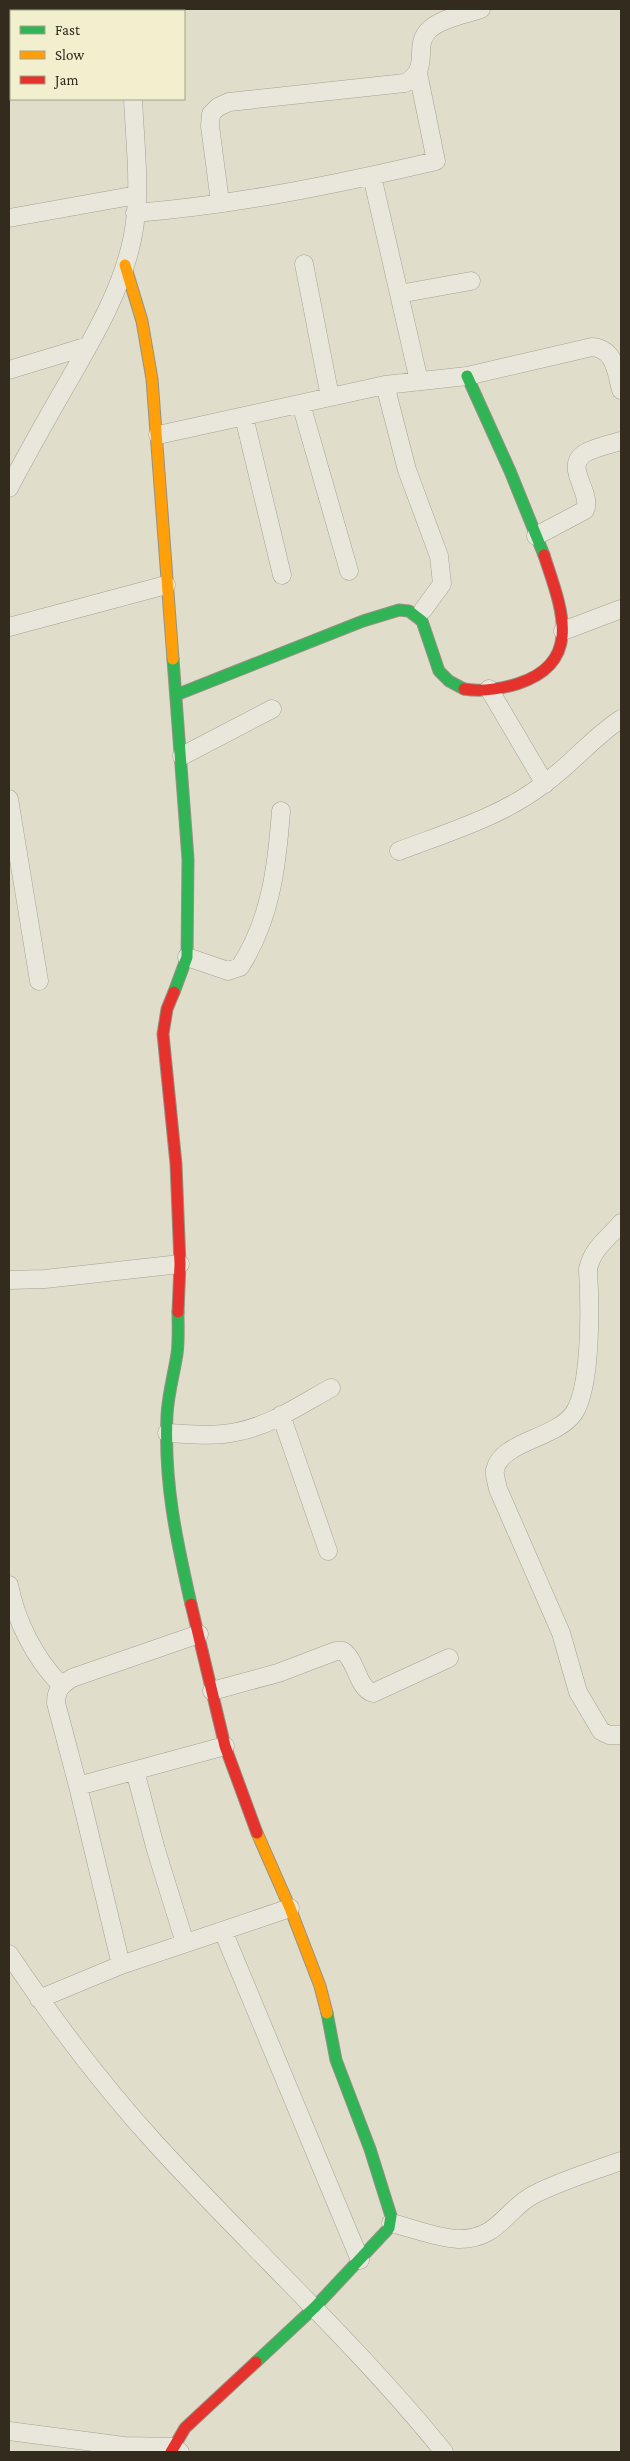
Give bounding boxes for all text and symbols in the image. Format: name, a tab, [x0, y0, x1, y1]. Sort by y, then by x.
legend	[10, 10, 185, 100]
text: Fast	[55, 22, 81, 38]
text: Slow	[55, 47, 85, 63]
text: Jam	[53, 72, 78, 89]

